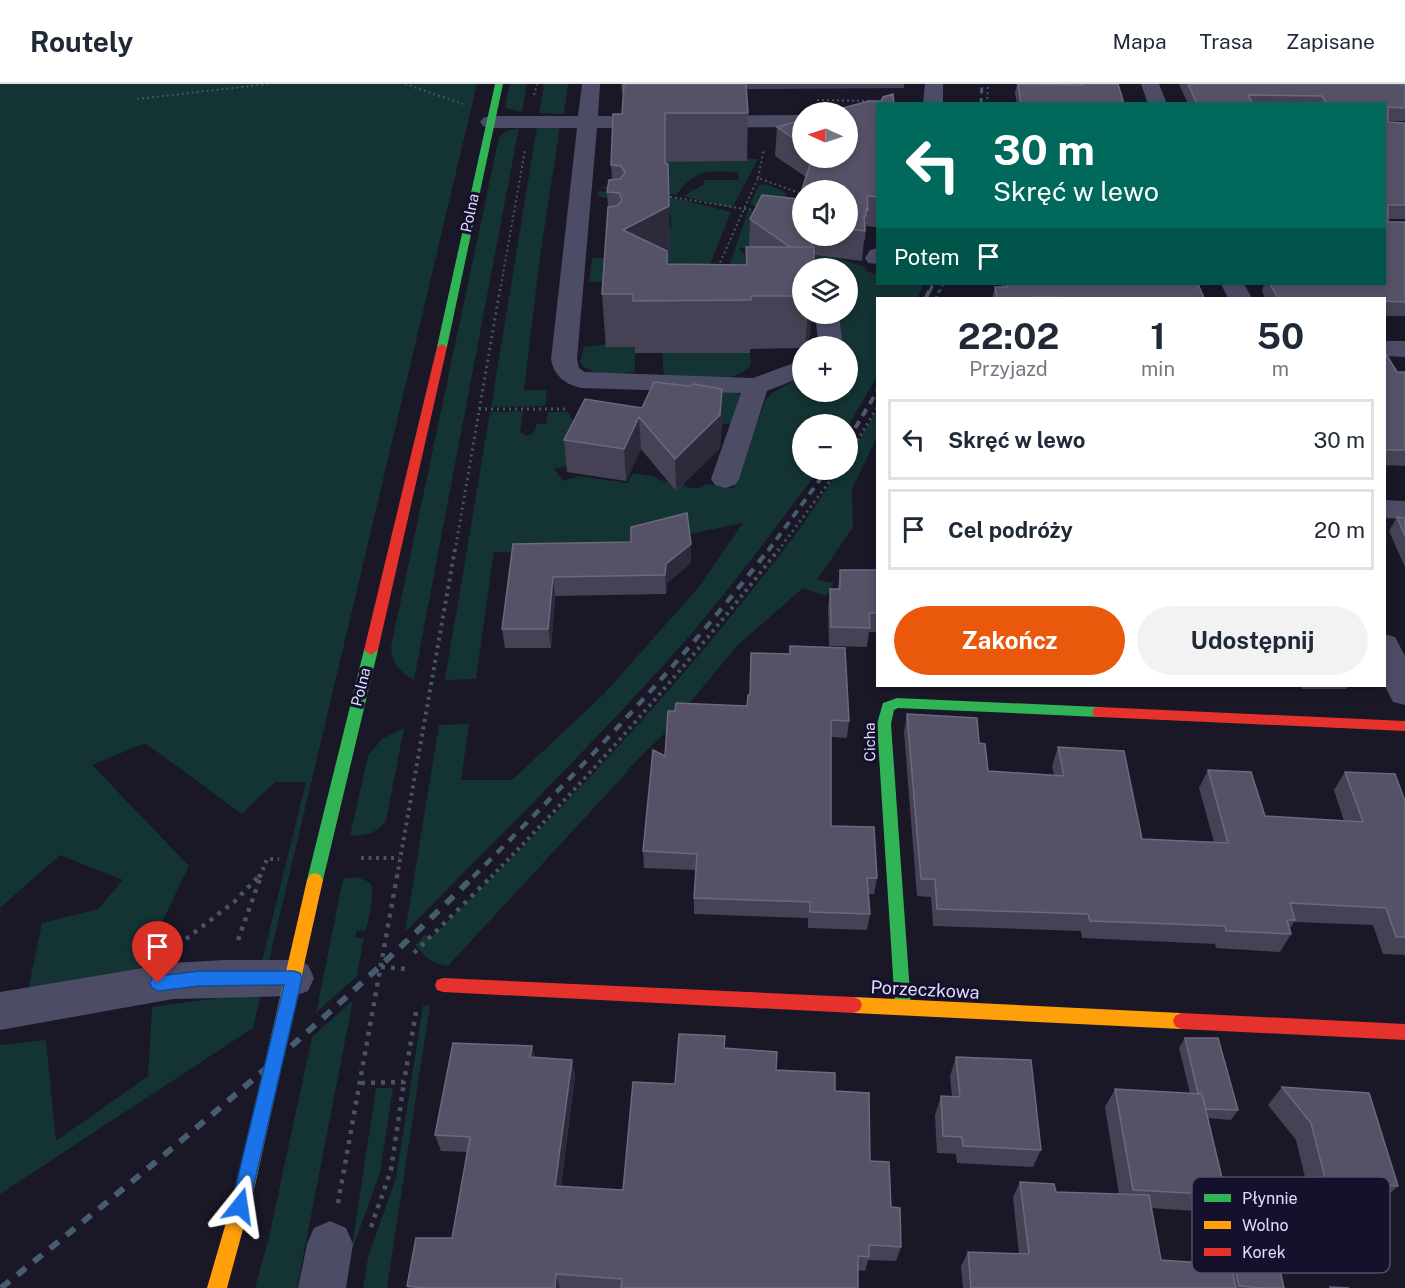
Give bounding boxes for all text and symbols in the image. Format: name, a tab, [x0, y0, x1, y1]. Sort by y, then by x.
text: Routely	[30, 25, 133, 58]
text: Mapa	[1112, 29, 1167, 54]
text: Trasa	[1200, 29, 1253, 54]
text: Zapisane	[1286, 29, 1375, 54]
north arrow	[792, 102, 858, 168]
map controls	[792, 102, 858, 480]
text: 30 m	[993, 125, 1095, 174]
icon: left	[894, 126, 972, 204]
text: Skręć w lewo	[993, 175, 1159, 207]
button: sound	[792, 180, 858, 246]
street label: Polna	[457, 192, 482, 234]
icon: arrive	[972, 240, 1005, 273]
text: Potem	[894, 244, 960, 270]
button: layers	[792, 258, 858, 324]
text: 22:02	[958, 315, 1059, 357]
text: 1	[1150, 315, 1166, 357]
text: 50	[1257, 315, 1304, 357]
button: +	[792, 336, 858, 402]
text: Przyjazd	[969, 357, 1048, 381]
text: min	[1141, 357, 1175, 381]
text: m	[1272, 357, 1289, 381]
button: −	[792, 414, 858, 480]
icon: left	[897, 423, 930, 456]
text: Skręć w lewo	[948, 427, 1085, 453]
text: 30 m	[1313, 427, 1365, 453]
icon: arrive	[897, 513, 930, 546]
text: Cel podróży	[948, 517, 1073, 543]
text: 20 m	[1314, 517, 1365, 543]
button: Zakończ	[894, 606, 1125, 675]
button: Udostępnij	[1137, 606, 1368, 675]
street label: Polna	[348, 666, 374, 708]
street label: Cicha	[861, 722, 878, 762]
pin	[132, 921, 183, 983]
icon: arrive	[141, 930, 174, 963]
street label: Porzeczkowa	[870, 976, 980, 1003]
position arrow	[208, 1174, 272, 1238]
legend	[1192, 1177, 1390, 1273]
text: Płynnie	[1242, 1189, 1298, 1208]
text: Wolno	[1242, 1216, 1289, 1235]
text: Korek	[1242, 1243, 1286, 1262]

